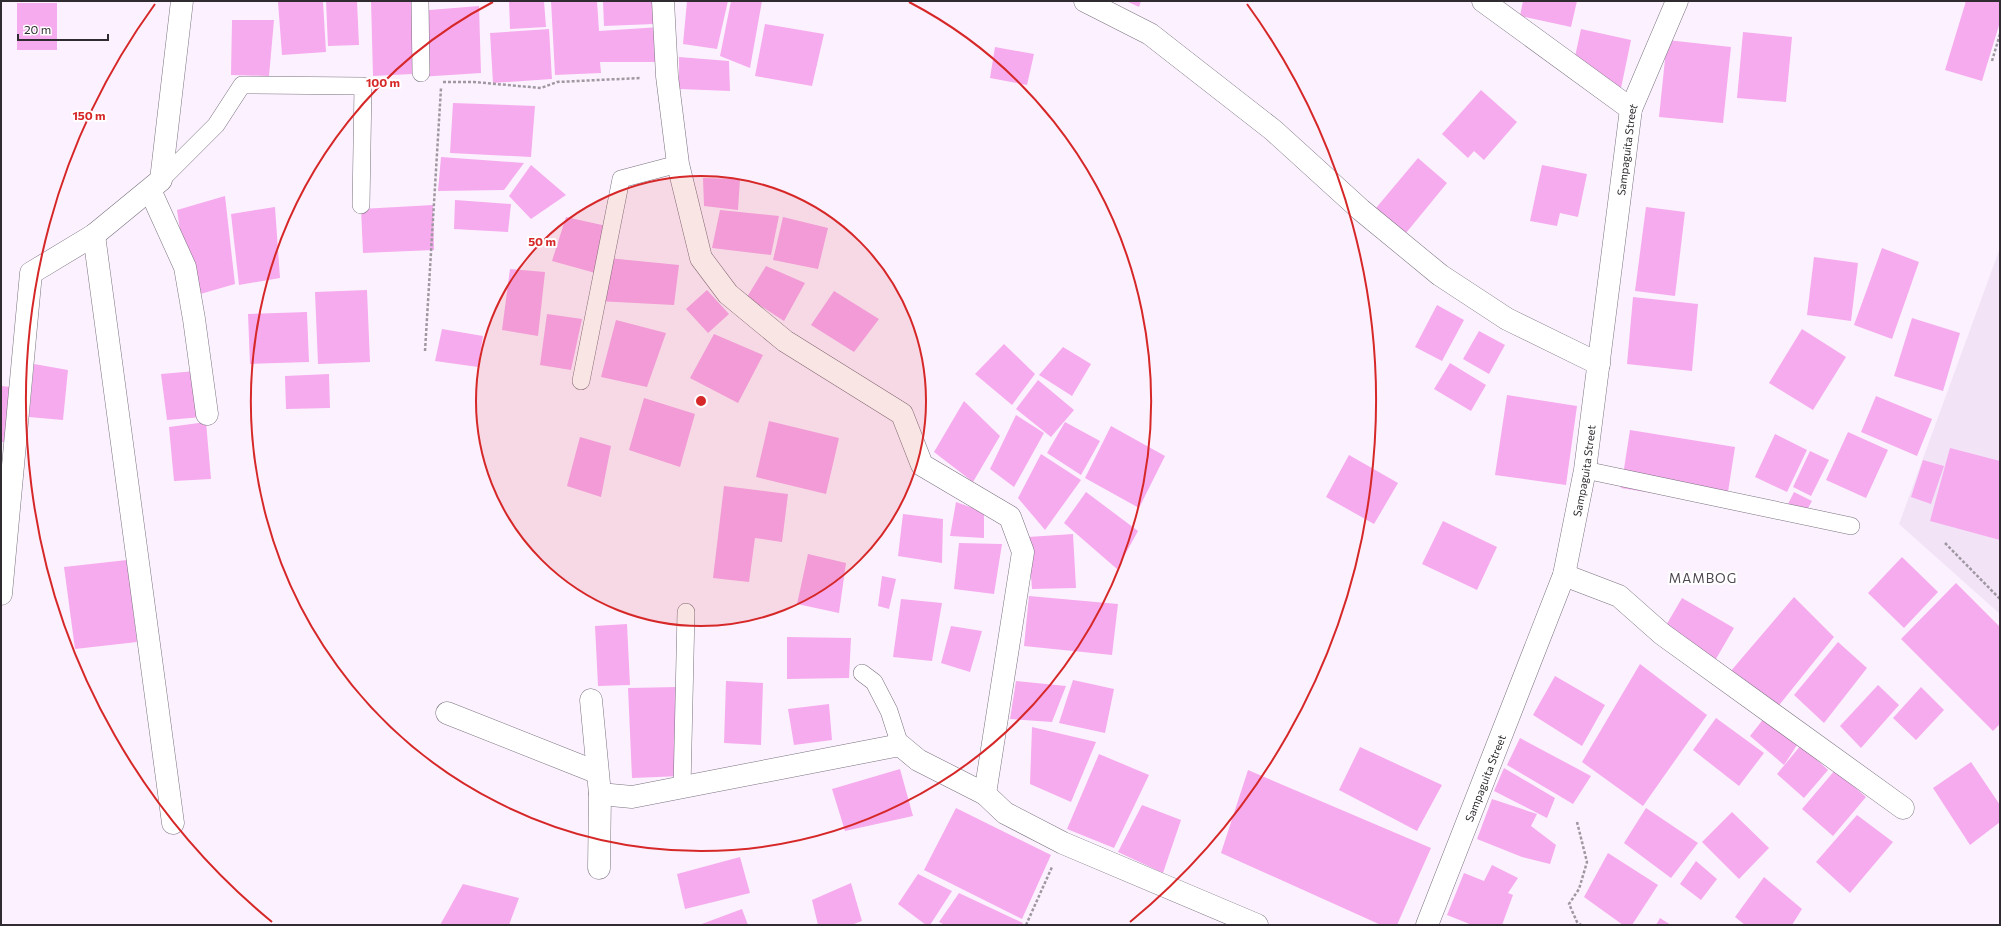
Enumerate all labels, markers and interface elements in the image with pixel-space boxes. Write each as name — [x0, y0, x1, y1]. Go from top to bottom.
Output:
scale bar — [18, 16, 108, 42]
text: 20 m — [24, 22, 51, 36]
text: 100 m — [366, 75, 400, 89]
street label: Sampaguita Street — [1614, 101, 1639, 196]
text: 150 m — [72, 108, 106, 122]
text: 50 m — [528, 234, 556, 248]
centre of rings — [694, 394, 708, 408]
street label: Sampaguita Street — [1569, 424, 1597, 518]
district label: MAMBOG — [1669, 570, 1737, 586]
street label: Sampaguita Street — [1462, 732, 1508, 823]

